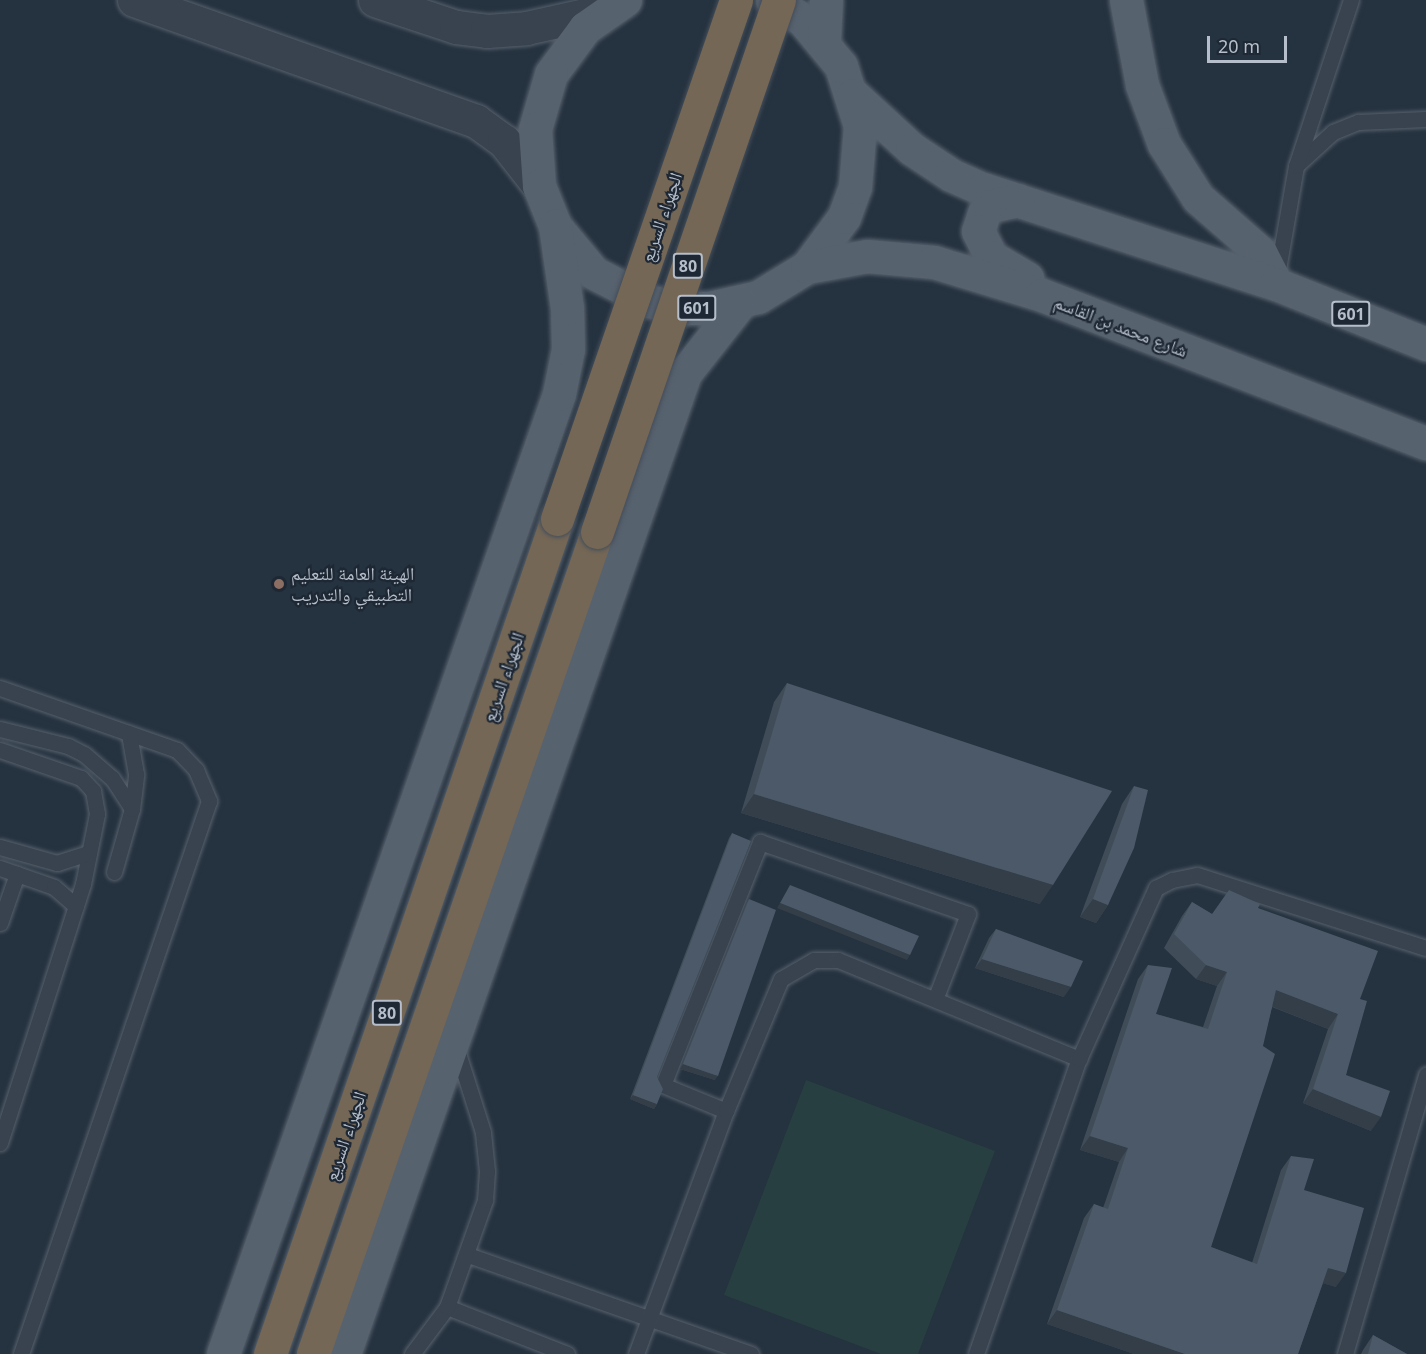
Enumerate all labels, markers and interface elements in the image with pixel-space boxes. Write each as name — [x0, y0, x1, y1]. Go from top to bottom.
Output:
scale bar — [1210, 24, 1290, 62]
text: 20 m — [1218, 34, 1260, 58]
street label: الجهراء السريع — [636, 169, 686, 265]
road number: 80 — [672, 253, 704, 279]
street label: شارع محمد بن القاسم — [1051, 291, 1191, 361]
road number: 601 — [676, 295, 718, 321]
road number: 601 — [1330, 301, 1372, 327]
place label: الهيئة العامة للتعليم التطبيقي والتدريب — [291, 563, 414, 606]
marker: الهيئة العامة للتعليم التطبيقي والتدريب — [272, 577, 286, 591]
street label: الجهراء السريع — [478, 629, 528, 725]
road number: 80 — [370, 1000, 404, 1026]
street label: الجهراء السريع — [320, 1088, 370, 1184]

